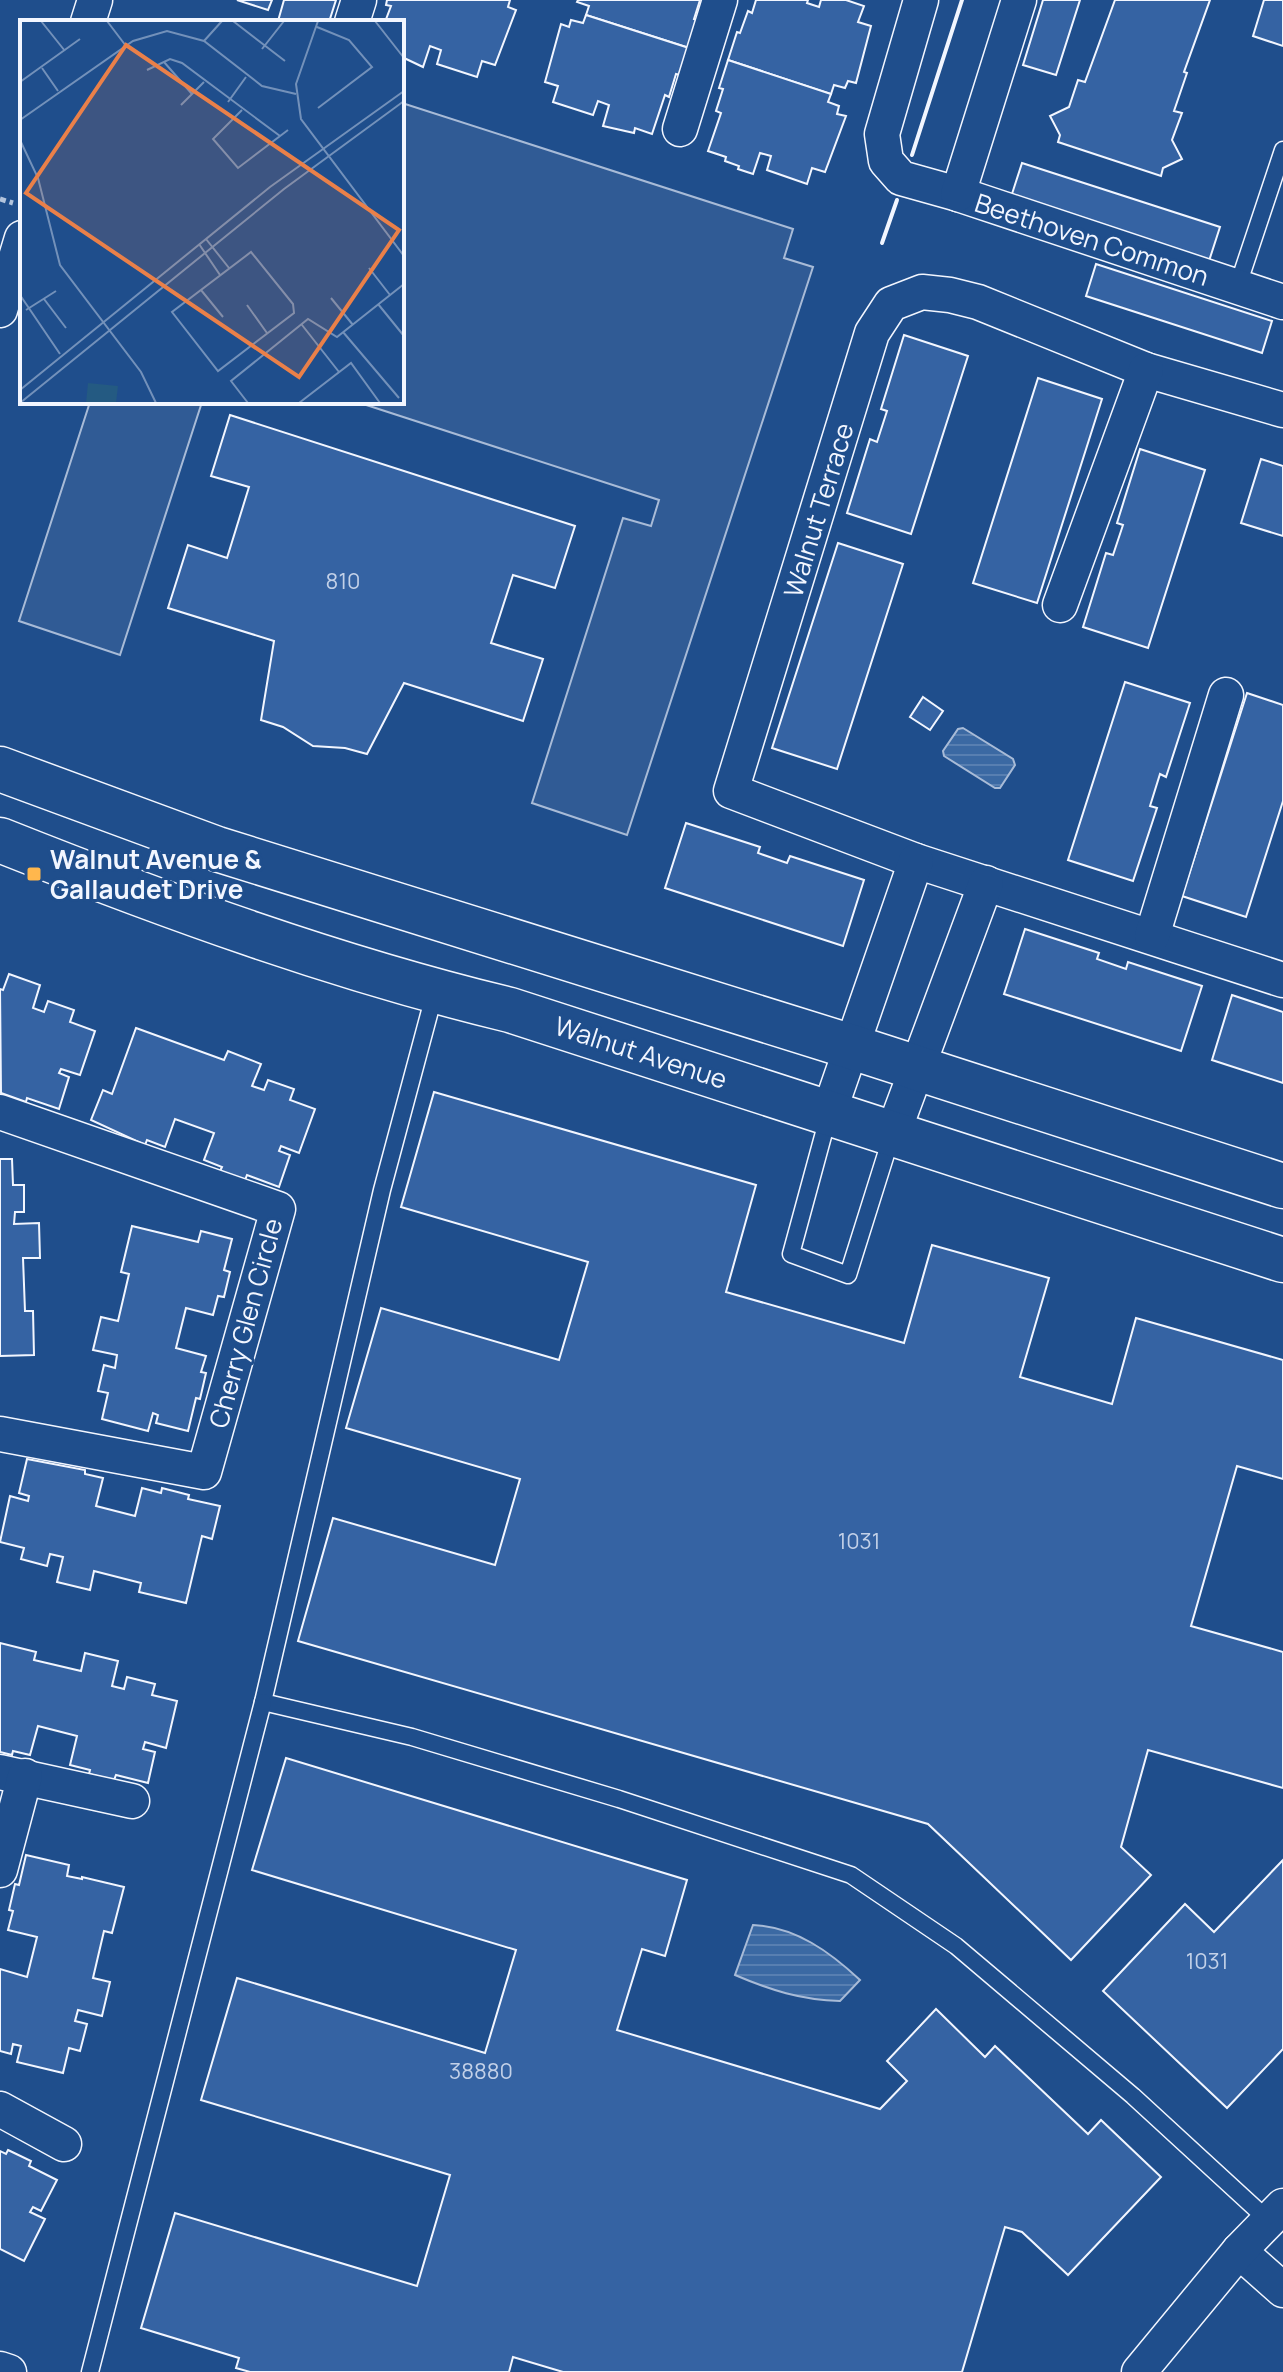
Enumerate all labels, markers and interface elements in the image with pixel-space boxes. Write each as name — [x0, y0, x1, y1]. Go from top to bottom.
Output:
inset map — [20, 20, 404, 404]
street label: Beethoven Common — [970, 184, 1214, 294]
street label: Walnut Terrace — [774, 418, 862, 602]
house number: 810 — [326, 566, 360, 596]
place label: Walnut Avenue & Gallaudet Drive — [50, 841, 262, 907]
marker: Walnut Avenue & Gallaudet Drive — [25, 865, 43, 883]
street label: Walnut Avenue — [550, 1007, 732, 1097]
street label: Cherry Glen Circle — [200, 1214, 290, 1432]
house number: 1031 — [838, 1526, 880, 1556]
house number: 1031 — [1186, 1946, 1228, 1976]
house number: 38880 — [449, 2056, 513, 2086]

